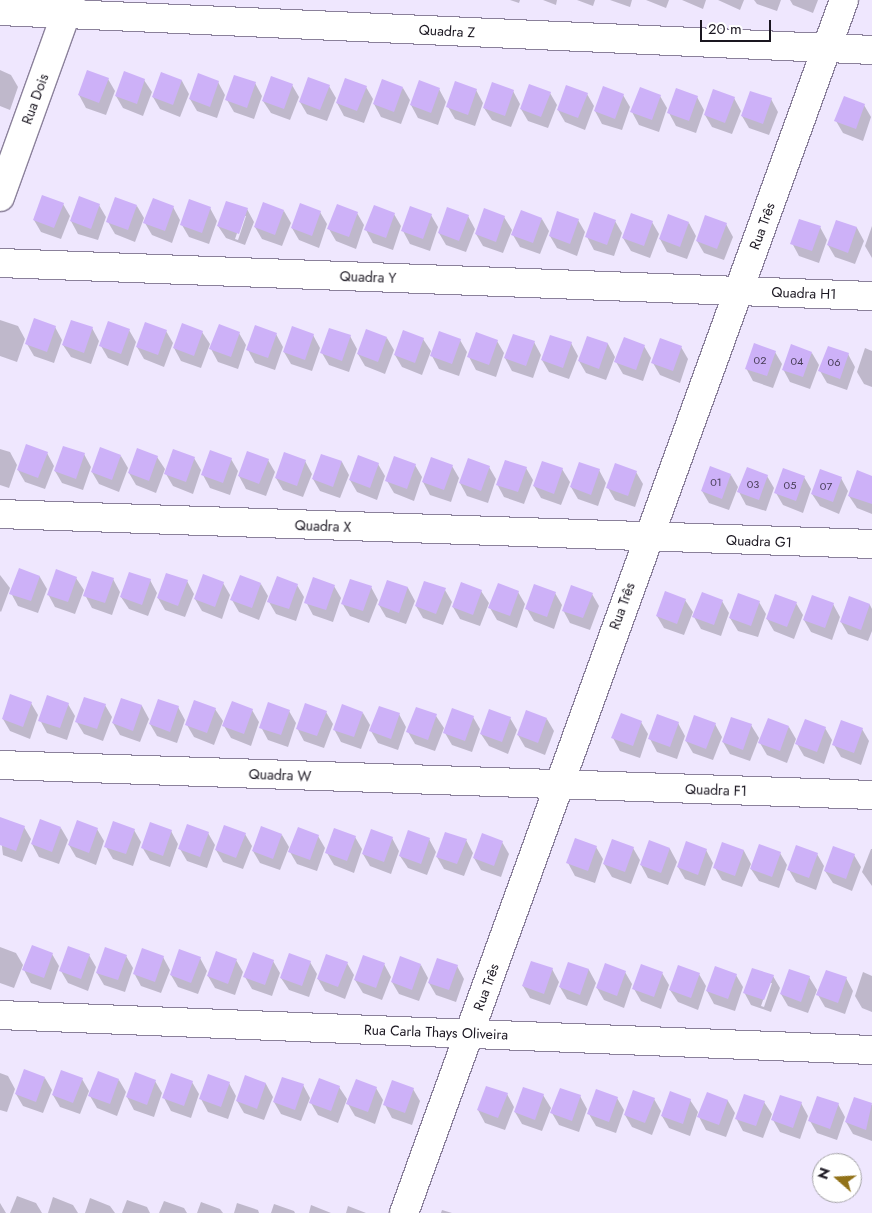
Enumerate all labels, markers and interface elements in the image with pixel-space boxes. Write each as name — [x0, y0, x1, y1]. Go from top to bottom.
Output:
scale bar — [702, 10, 773, 42]
text: 20 m — [708, 18, 742, 40]
street label: Quadra Z — [418, 21, 476, 41]
street label: Rua Dois — [18, 71, 52, 127]
street label: Rua Três — [746, 200, 778, 252]
street label: Quadra Y — [339, 268, 397, 286]
street label: Quadra H1 — [771, 283, 837, 303]
house number: 02 — [754, 353, 766, 367]
house number: 04 — [790, 354, 804, 368]
house number: 06 — [828, 355, 840, 369]
house number: 01 — [710, 475, 722, 489]
house number: 03 — [747, 477, 759, 491]
house number: 05 — [784, 478, 796, 492]
house number: 07 — [820, 479, 832, 493]
street label: Quadra X — [294, 517, 352, 535]
street label: Quadra G1 — [726, 531, 792, 551]
street label: Rua Três — [606, 580, 638, 632]
street label: Quadra W — [248, 766, 312, 784]
street label: Quadra F1 — [685, 781, 747, 799]
street label: Rua Três — [470, 961, 502, 1013]
street label: Rua Carla Thays Oliveira — [364, 1021, 508, 1043]
north arrow — [812, 1153, 862, 1203]
text: N — [812, 1165, 835, 1182]

